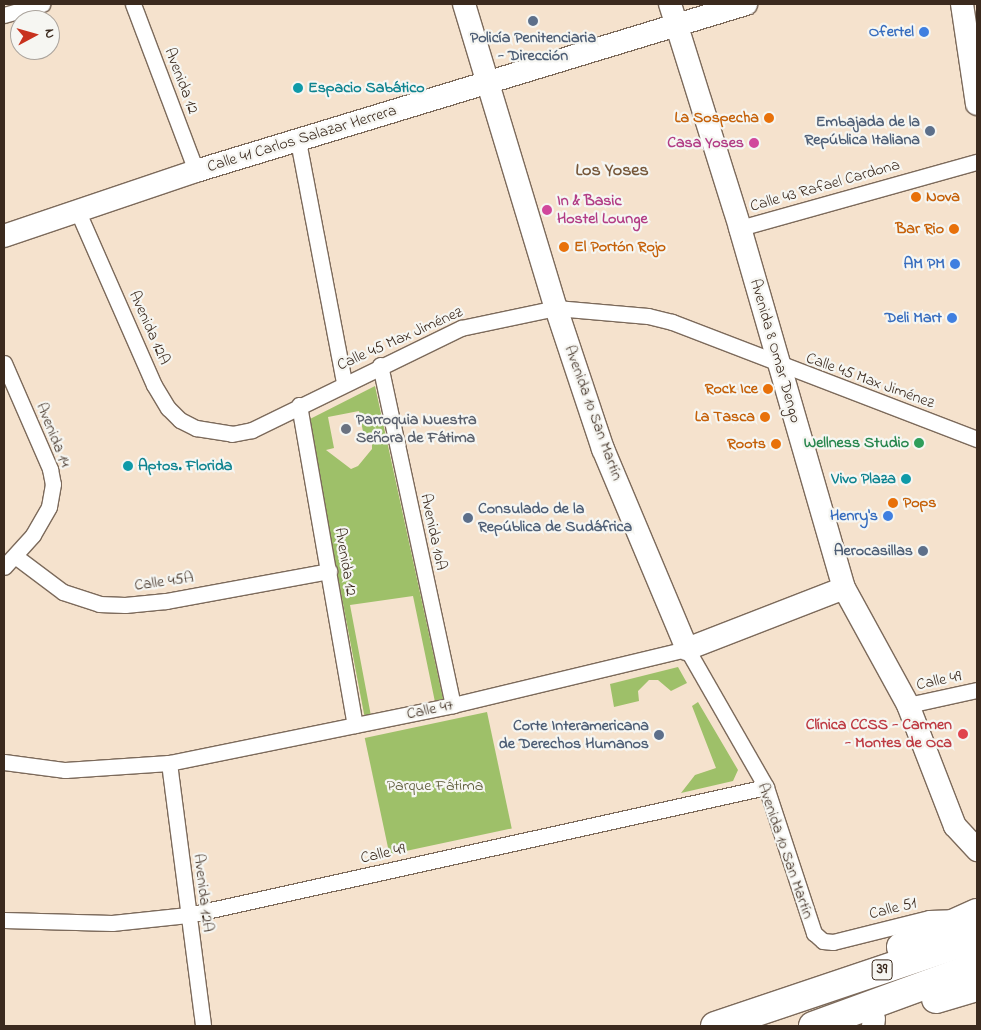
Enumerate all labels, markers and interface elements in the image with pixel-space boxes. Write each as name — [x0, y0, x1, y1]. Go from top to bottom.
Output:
north arrow — [10, 10, 60, 60]
marker: Policía Penitenciaria - Dirección — [527, 15, 539, 27]
place label: Ofertel — [869, 22, 914, 42]
marker: Ofertel — [918, 26, 930, 38]
text: N — [38, 28, 60, 39]
place label: Policía Penitenciaria - Dirección — [470, 28, 596, 66]
street label: Avenida 12 — [160, 45, 202, 117]
place label: Espacio Sabático — [308, 78, 425, 98]
marker: Espacio Sabático — [292, 82, 304, 94]
street label: Calle 41 Carlos Salazar Herrera — [205, 101, 399, 177]
place label: La Sospecha — [674, 108, 759, 128]
marker: La Sospecha — [763, 112, 775, 124]
place label: Embajada de la República Italiana — [804, 112, 920, 150]
marker: Embajada de la República Italiana — [924, 125, 936, 137]
place label: Casa Yoses — [667, 133, 744, 153]
marker: Casa Yoses — [748, 137, 760, 149]
street label: Calle 43 Rafael Cardona — [748, 155, 902, 217]
district label: Los Yoses — [575, 160, 649, 182]
place label: Nova — [926, 187, 960, 207]
place label: In & Basic Hostel Lounge — [557, 191, 648, 229]
marker: Nova — [910, 191, 922, 203]
marker: In & Basic Hostel Lounge — [541, 204, 553, 216]
place label: Bar Rio — [896, 219, 944, 239]
marker: Bar Rio — [948, 223, 960, 235]
place label: El Portón Rojo — [574, 237, 666, 257]
marker: El Portón Rojo — [558, 241, 570, 253]
place label: AM PM — [903, 254, 945, 274]
marker: AM PM — [949, 258, 961, 270]
street label: Avenida 8 Omar Dengo — [745, 277, 805, 425]
street label: Avenida 12A — [124, 288, 174, 368]
street label: Calle 45 Max Jiménez — [334, 303, 466, 375]
place label: Deli Mart — [885, 308, 942, 328]
marker: Deli Mart — [946, 312, 958, 324]
street label: Avenida 10 San Martín — [560, 343, 626, 483]
street label: Calle 45 Max Jiménez — [803, 349, 937, 413]
place label: Rock Ice — [705, 379, 758, 399]
marker: Rock Ice — [762, 383, 774, 395]
street label: Avenida 14 — [31, 400, 75, 470]
place label: La Tasca — [695, 407, 755, 427]
place label: Parroquia Nuestra Señora de Fátima — [356, 410, 477, 448]
marker: La Tasca — [759, 411, 771, 423]
marker: Parroquia Nuestra Señora de Fátima — [340, 423, 352, 435]
place label: Wellness Studio — [804, 433, 909, 453]
place label: Roots — [727, 434, 766, 454]
marker: Wellness Studio — [913, 437, 925, 449]
marker: Roots — [770, 438, 782, 450]
place label: Aptos. Florida — [138, 456, 233, 476]
marker: Aptos. Florida — [122, 460, 134, 472]
place label: Vivo Plaza — [831, 469, 896, 489]
marker: Vivo Plaza — [900, 473, 912, 485]
street label: Avenida 10A — [416, 492, 450, 572]
place label: Pops — [903, 493, 936, 513]
marker: Pops — [887, 497, 899, 509]
place label: Consulado de la República de Sudáfrica — [478, 499, 632, 537]
place label: Henry's — [830, 506, 878, 526]
marker: Henry's — [882, 510, 894, 522]
marker: Consulado de la República de Sudáfrica — [462, 512, 474, 524]
street label: Avenida 12 — [330, 526, 360, 598]
place label: Aerocasillas — [834, 541, 913, 561]
marker: Aerocasillas — [917, 545, 929, 557]
street label: Calle 45A — [133, 568, 195, 596]
street label: Calle 49 — [915, 667, 963, 695]
street label: Calle 47 — [405, 696, 455, 724]
place label: Clínica CCSS - Carmen - Montes de Oca — [806, 715, 952, 753]
place label: Corte Interamericana de Derechos Humanos — [499, 716, 649, 754]
marker: Clínica CCSS - Carmen - Montes de Oca — [956, 727, 970, 741]
marker: Corte Interamericana de Derechos Humanos — [653, 729, 665, 741]
park label: Parque Fátima — [387, 776, 483, 796]
street label: Avenida 10 San Martín — [753, 781, 817, 921]
street label: Calle 49 — [359, 840, 407, 868]
street label: Avenida 12A — [189, 853, 217, 933]
street label: Calle 51 — [867, 894, 919, 924]
road number: 39 — [871, 958, 893, 982]

